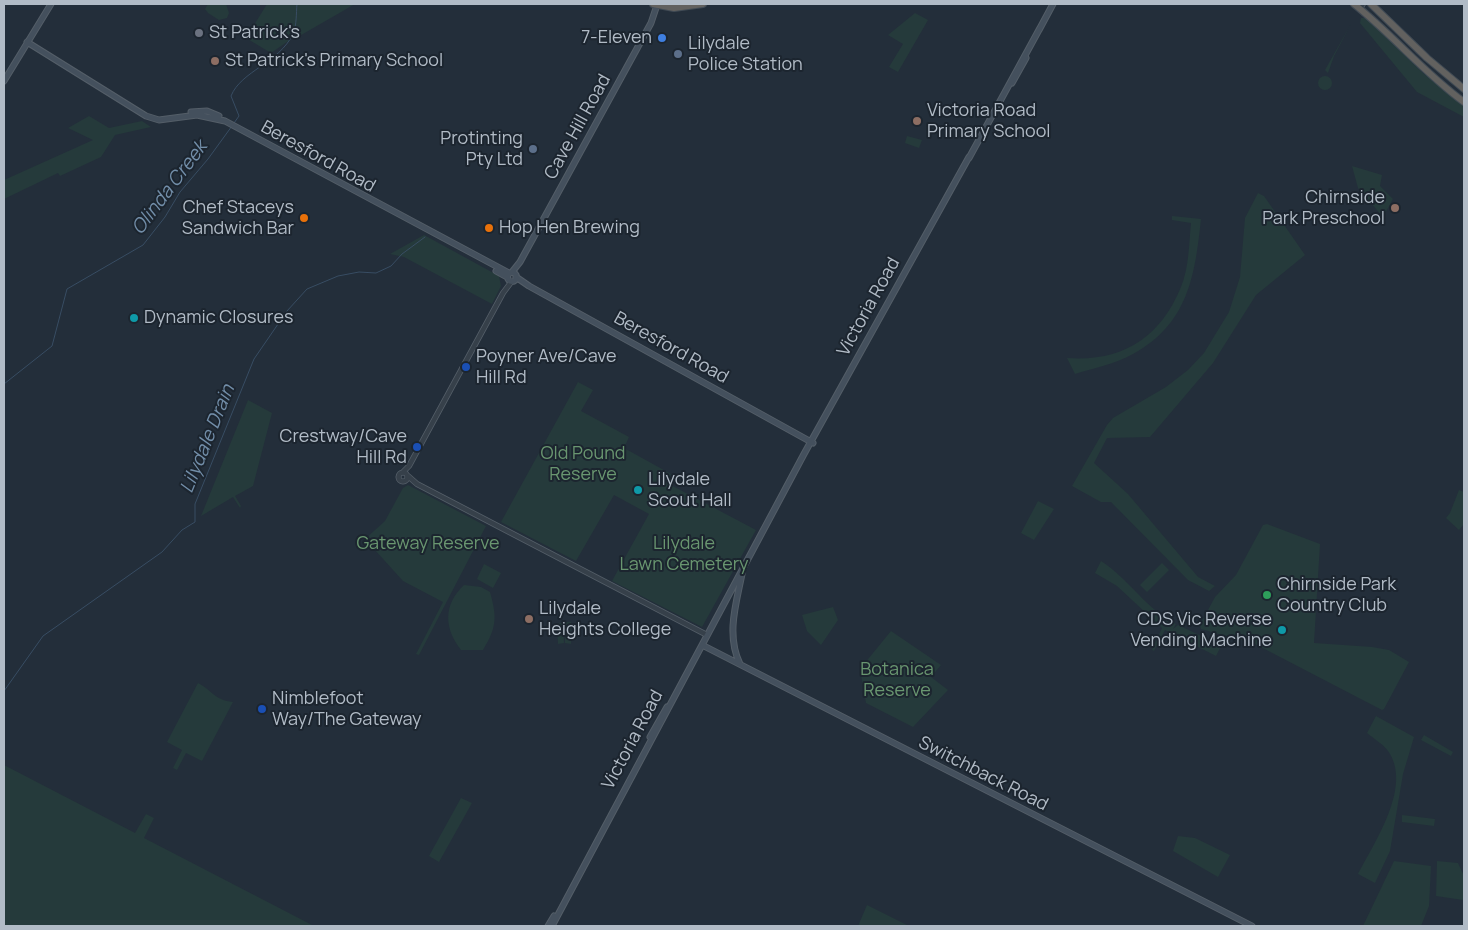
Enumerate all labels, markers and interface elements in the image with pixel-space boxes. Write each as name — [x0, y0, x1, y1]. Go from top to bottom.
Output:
place label: St Patrick's — [209, 22, 300, 44]
marker: St Patrick's — [193, 27, 205, 39]
place label: 7-Eleven — [581, 27, 652, 49]
marker: 7-Eleven — [656, 32, 668, 44]
place label: Lilydale Police Station — [688, 33, 803, 76]
marker: Lilydale Police Station — [672, 48, 684, 60]
place label: St Patrick's Primary School — [225, 50, 443, 72]
marker: St Patrick's Primary School — [209, 55, 221, 67]
street label: Cave Hill Road — [540, 71, 616, 183]
place label: Victoria Road Primary School — [927, 100, 1051, 142]
marker: Victoria Road Primary School — [911, 115, 923, 127]
street label: Beresford Road — [257, 117, 379, 197]
place label: Protinting Pty Ltd — [440, 128, 523, 170]
water label: Olinda Creek — [127, 137, 213, 239]
marker: Protinting Pty Ltd — [527, 143, 539, 155]
place label: Chirnside Park Preschool — [1262, 187, 1385, 230]
place label: Chef Staceys Sandwich Bar — [182, 197, 294, 240]
marker: Chirnside Park Preschool — [1389, 202, 1401, 214]
marker: Chef Staceys Sandwich Bar — [298, 212, 310, 224]
place label: Hop Hen Brewing — [499, 217, 640, 239]
marker: Hop Hen Brewing — [483, 222, 495, 234]
street label: Victoria Road — [833, 254, 905, 360]
place label: Dynamic Closures — [144, 307, 293, 329]
street label: Beresford Road — [610, 308, 732, 388]
marker: Dynamic Closures — [128, 312, 140, 324]
place label: Poyner Ave/Cave Hill Rd — [476, 346, 617, 388]
marker: Poyner Ave/Cave Hill Rd — [460, 361, 472, 373]
water label: Lilydale Drain — [176, 381, 240, 497]
place label: Crestway/Cave Hill Rd — [280, 426, 407, 468]
marker: Crestway/Cave Hill Rd — [411, 441, 423, 453]
park label: Old Pound Reserve — [541, 443, 625, 486]
place label: Lilydale Scout Hall — [648, 469, 732, 512]
marker: Lilydale Scout Hall — [632, 484, 644, 496]
park label: Gateway Reserve — [356, 533, 500, 555]
park label: Lilydale Lawn Cemetery — [619, 533, 749, 576]
place label: Chirnside Park Country Club — [1277, 574, 1396, 616]
marker: Chirnside Park Country Club — [1261, 589, 1273, 601]
place label: Lilydale Heights College — [539, 598, 671, 640]
place label: CDS Vic Reverse Vending Machine — [1130, 609, 1272, 652]
marker: Lilydale Heights College — [523, 613, 535, 625]
marker: CDS Vic Reverse Vending Machine — [1276, 624, 1288, 636]
park label: Botanica Reserve — [860, 659, 934, 702]
street label: Victoria Road — [598, 687, 668, 793]
place label: Nimblefoot Way/The Gateway — [272, 688, 421, 731]
marker: Nimblefoot Way/The Gateway — [256, 703, 268, 715]
street label: Switchback Road — [915, 732, 1051, 816]

